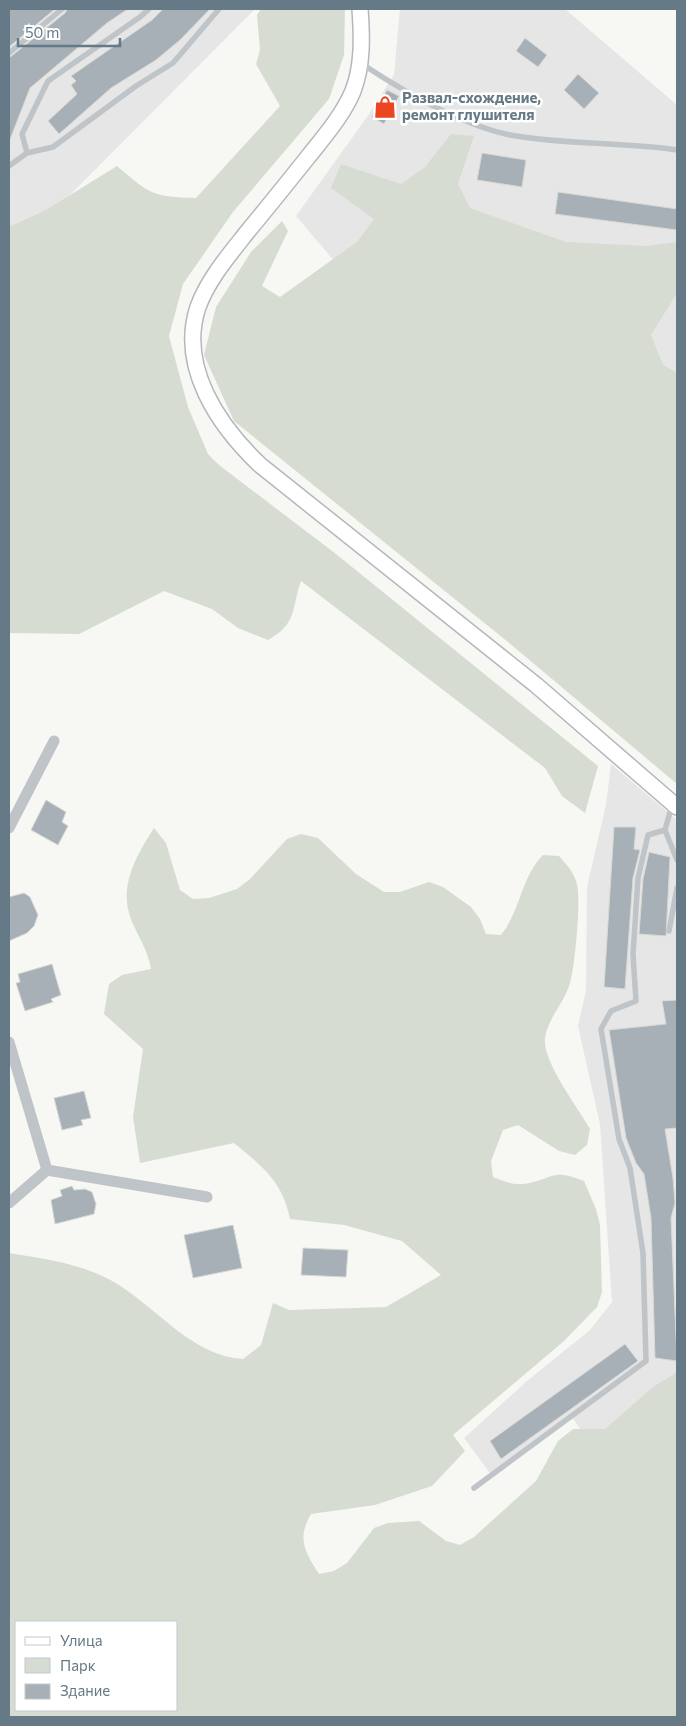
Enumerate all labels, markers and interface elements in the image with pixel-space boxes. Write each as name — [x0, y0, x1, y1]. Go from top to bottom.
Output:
scale bar — [18, 15, 120, 47]
text: 50 m — [25, 23, 59, 41]
place label: Развал-схождение, ремонт глушителя — [402, 88, 541, 123]
shop icon: Развал-схождение, ремонт глушителя — [372, 94, 398, 120]
legend — [15, 1621, 178, 1711]
text: Улица — [60, 1631, 102, 1649]
text: Парк — [60, 1656, 96, 1674]
text: Здание — [60, 1681, 110, 1699]

